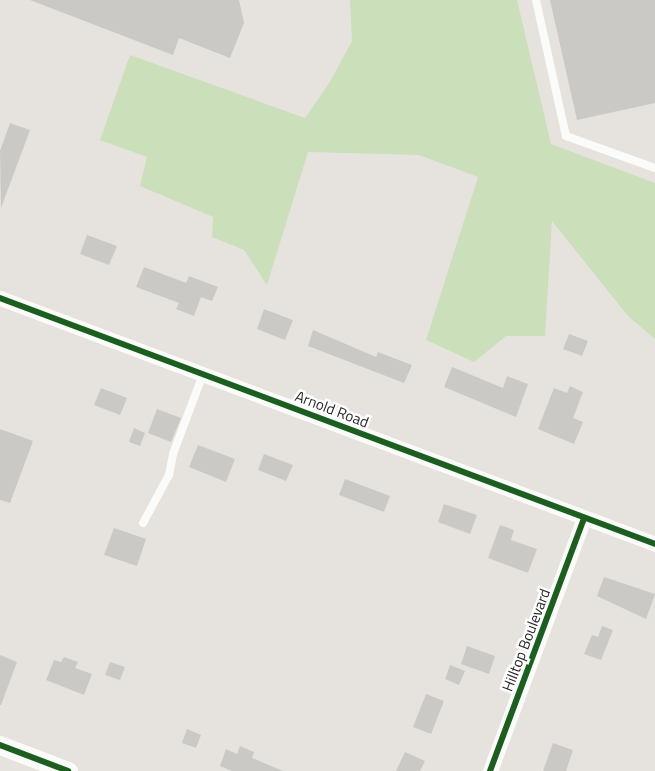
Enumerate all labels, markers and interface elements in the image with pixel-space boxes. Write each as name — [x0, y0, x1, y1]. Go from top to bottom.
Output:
street label: Arnold Road — [293, 387, 371, 431]
street label: Hilltop Boulevard — [498, 586, 554, 694]

